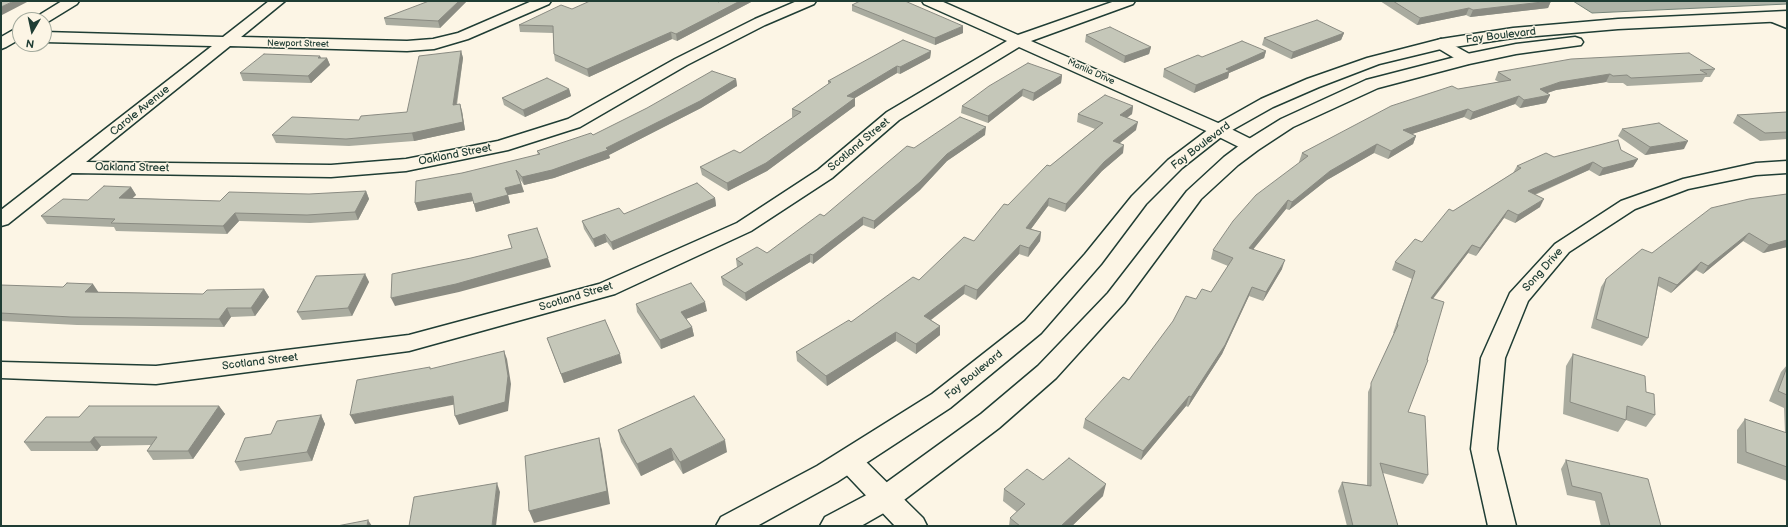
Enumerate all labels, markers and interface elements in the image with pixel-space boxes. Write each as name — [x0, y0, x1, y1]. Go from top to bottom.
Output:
north arrow — [12, 12, 52, 52]
street label: Fay Boulevard — [1465, 25, 1537, 47]
text: N — [25, 36, 35, 50]
street label: Newport Street — [267, 38, 329, 50]
street label: Manila Drive — [1066, 57, 1116, 87]
street label: Carole Avenue — [108, 83, 172, 139]
street label: Scotland Street — [826, 115, 892, 175]
street label: Fay Boulevard — [1169, 120, 1233, 172]
street label: Oakland Street — [417, 141, 493, 169]
street label: Oakland Street — [95, 161, 169, 175]
street label: Song Drive — [1520, 245, 1566, 295]
street label: Scotland Street — [538, 280, 614, 314]
street label: Fay Boulevard — [942, 348, 1006, 402]
street label: Scotland Street — [221, 351, 299, 373]

